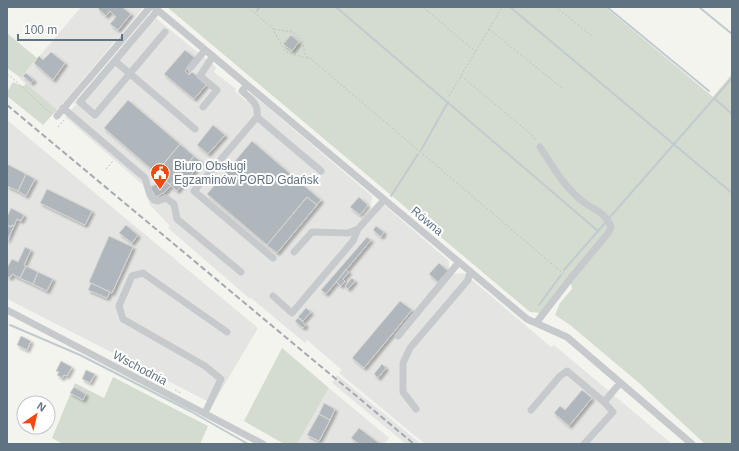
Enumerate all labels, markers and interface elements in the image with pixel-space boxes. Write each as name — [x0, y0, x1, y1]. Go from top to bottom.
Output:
scale bar — [18, 16, 122, 42]
text: 100 m — [24, 23, 57, 37]
place label: Biuro Obsługi Egzaminów PORD Gdańsk — [174, 159, 320, 187]
public building icon: Biuro Obsługi Egzaminów PORD Gdańsk — [149, 162, 171, 190]
street label: Równa — [408, 204, 446, 239]
street label: Wschodnia — [111, 348, 170, 388]
north arrow — [16, 395, 56, 435]
text: N — [35, 400, 48, 414]

